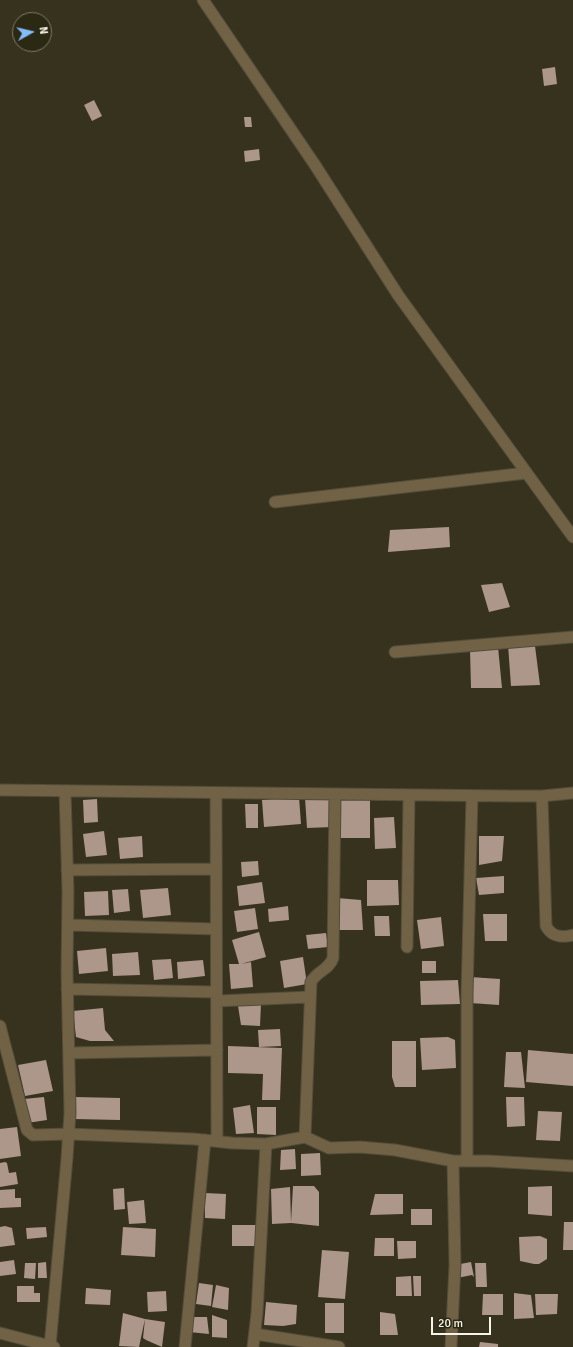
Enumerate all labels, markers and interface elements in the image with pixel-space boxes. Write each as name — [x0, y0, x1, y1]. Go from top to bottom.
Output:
north arrow — [12, 12, 52, 52]
text: N — [36, 26, 50, 35]
scale bar — [433, 1309, 493, 1335]
text: 20 m — [438, 1316, 463, 1331]

